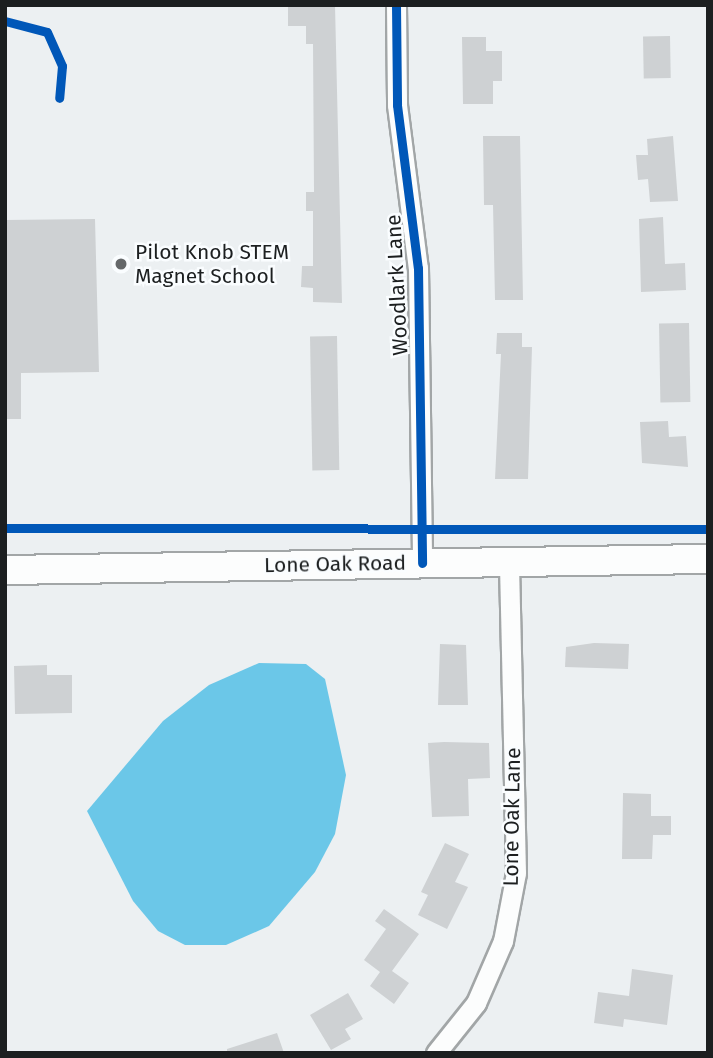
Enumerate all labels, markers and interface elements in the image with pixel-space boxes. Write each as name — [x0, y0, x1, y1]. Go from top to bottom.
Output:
street label: Woodlark Lane — [381, 214, 413, 356]
place label: Pilot Knob STEM Magnet School — [135, 239, 289, 289]
marker: Pilot Knob STEM Magnet School — [113, 256, 129, 272]
street label: Lone Oak Road — [264, 550, 406, 578]
street label: Lone Oak Lane — [498, 747, 526, 887]

